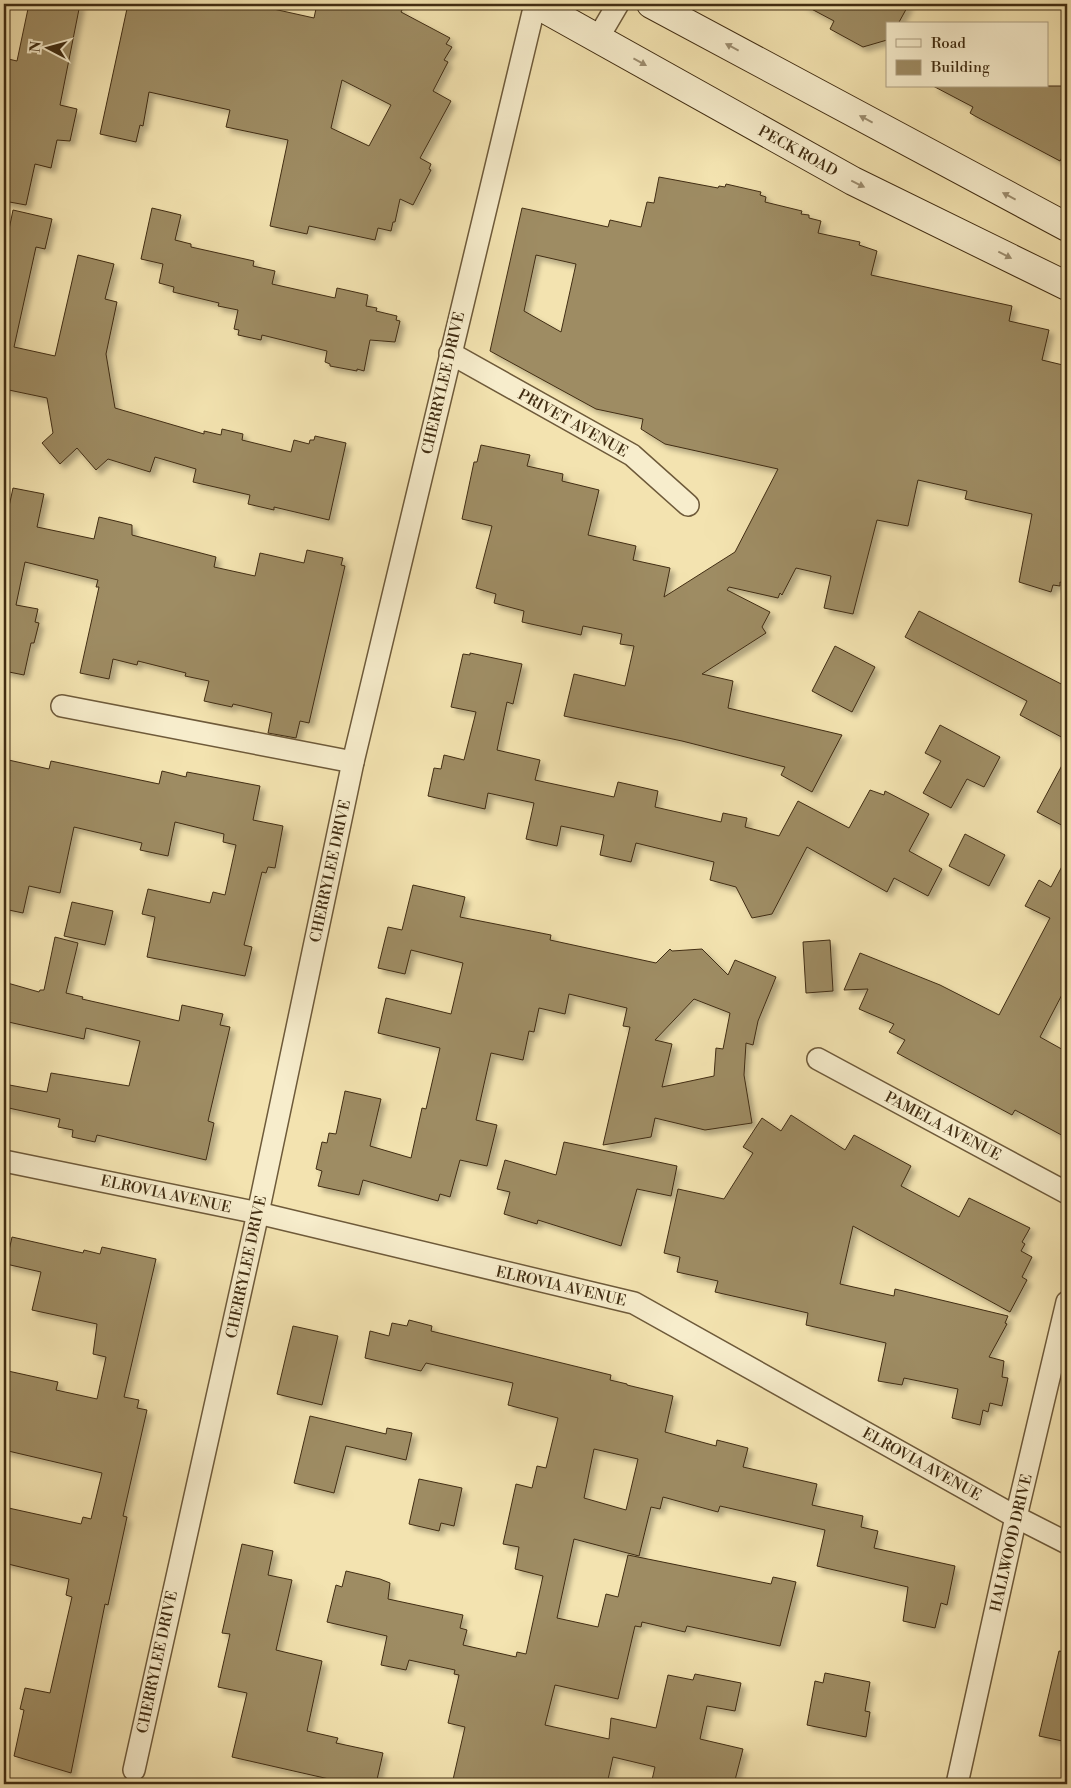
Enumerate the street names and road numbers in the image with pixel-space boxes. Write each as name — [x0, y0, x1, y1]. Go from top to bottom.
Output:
street label: PECK ROAD — [755, 122, 841, 181]
street label: CHERRYLEE DRIVE — [418, 310, 469, 456]
street label: PRIVET AVENUE — [514, 385, 631, 462]
street label: CHERRYLEE DRIVE — [306, 798, 355, 944]
street label: PAMELA AVENUE — [881, 1088, 1004, 1165]
street label: ELROVIA AVENUE — [99, 1171, 233, 1218]
street label: CHERRYLEE DRIVE — [222, 1194, 271, 1340]
street label: ELROVIA AVENUE — [494, 1262, 628, 1311]
street label: ELROVIA AVENUE — [859, 1424, 985, 1505]
street label: HALLWOOD DRIVE — [986, 1472, 1037, 1614]
street label: CHERRYLEE DRIVE — [133, 1589, 182, 1735]

